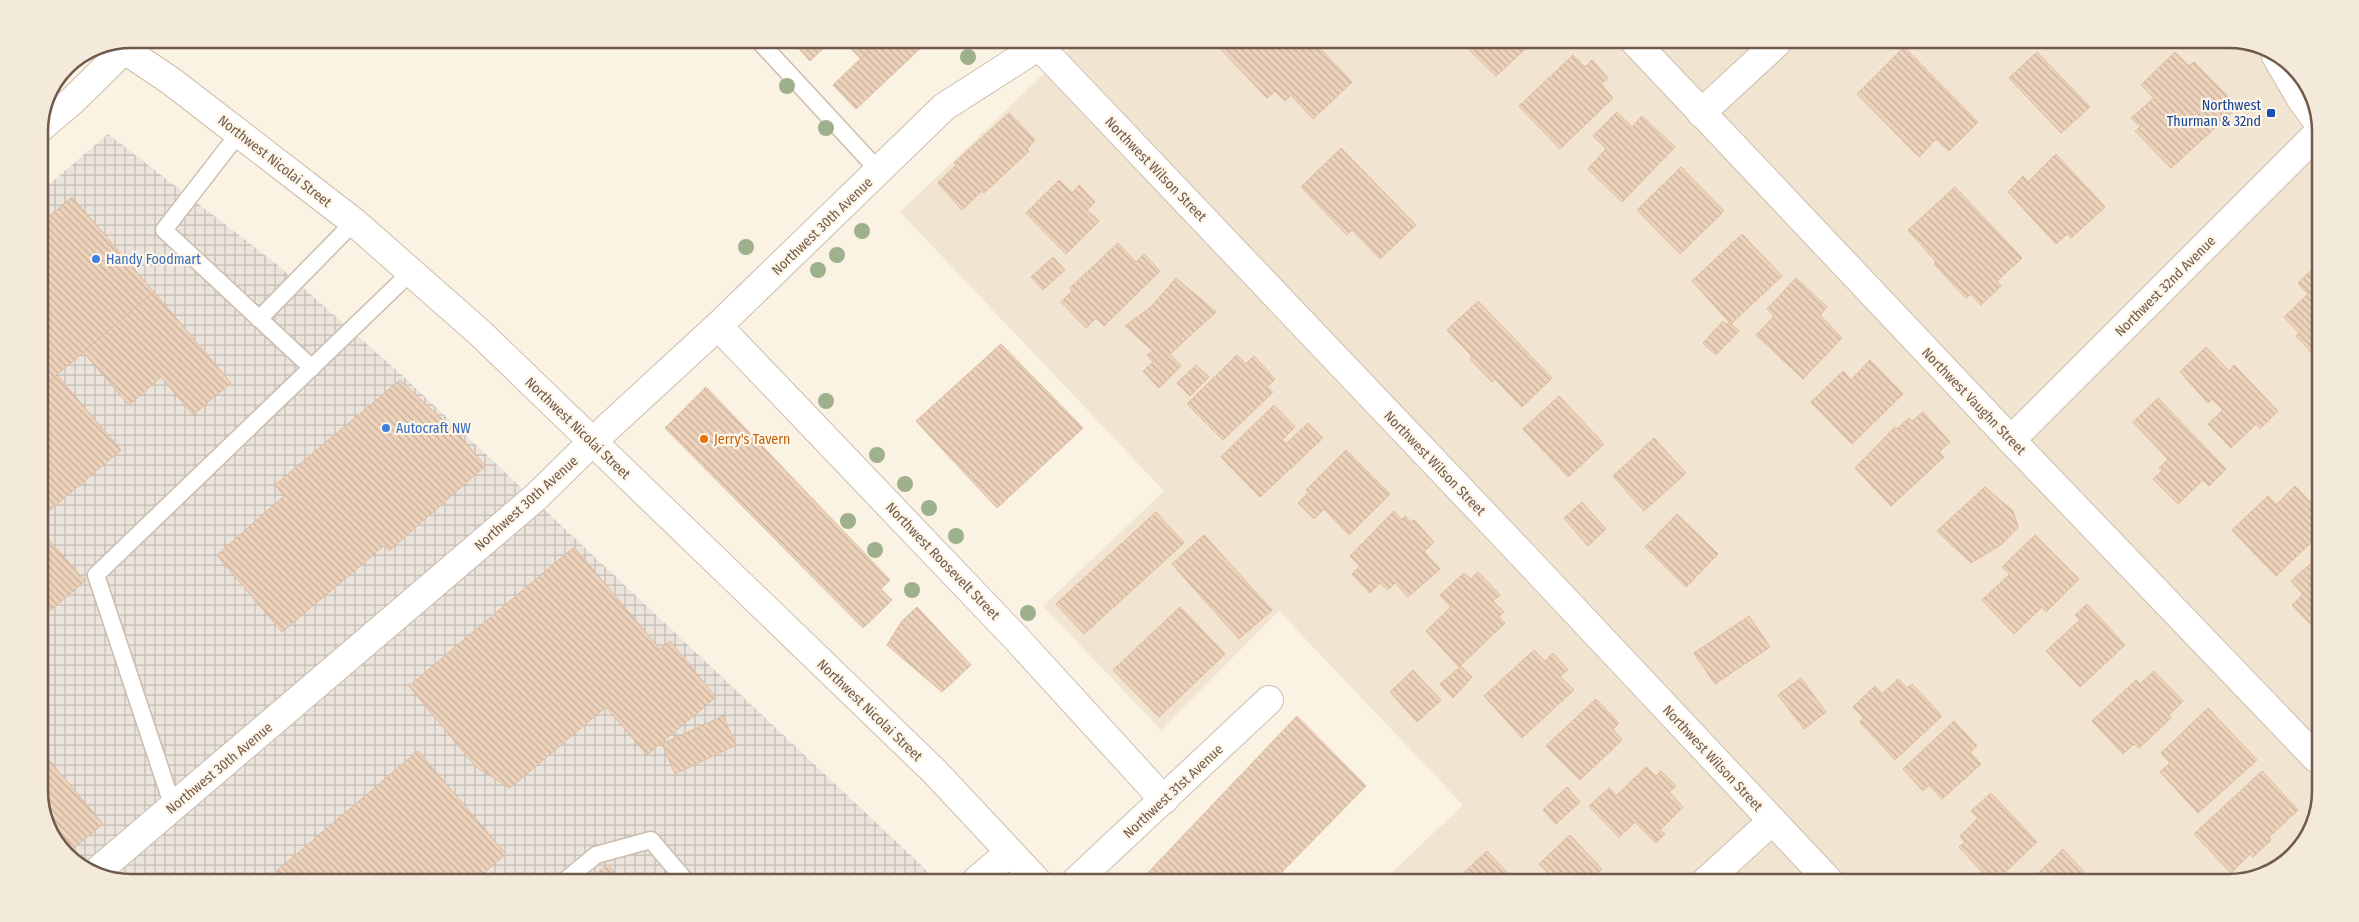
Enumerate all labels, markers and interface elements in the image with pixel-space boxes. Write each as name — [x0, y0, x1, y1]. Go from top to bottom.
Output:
place label: Northwest Thurman & 32nd — [2167, 97, 2261, 130]
marker: Northwest Thurman & 32nd — [2265, 107, 2277, 119]
street label: Northwest Nicolai Street — [215, 112, 335, 211]
street label: Northwest Wilson Street — [1101, 114, 1210, 225]
street label: Northwest 30th Avenue — [768, 174, 876, 279]
street label: Northwest 32nd Avenue — [2112, 232, 2219, 340]
place label: Handy Foodmart — [106, 251, 201, 268]
marker: Handy Foodmart — [90, 253, 102, 265]
street label: Northwest Vaughn Street — [1918, 344, 2030, 459]
street label: Northwest Nicolai Street — [522, 374, 634, 483]
street label: Northwest Wilson Street — [1380, 408, 1489, 519]
place label: Autocraft NW — [396, 420, 471, 437]
marker: Autocraft NW — [380, 422, 392, 434]
place label: Jerry's Tavern — [714, 431, 791, 448]
marker: Jerry's Tavern — [698, 433, 710, 445]
street label: Northwest 30th Avenue — [471, 452, 582, 554]
street label: Northwest Roosevelt Street — [882, 499, 1003, 624]
street label: Northwest Nicolai Street — [814, 656, 926, 765]
street label: Northwest Wilson Street — [1659, 702, 1766, 815]
street label: Northwest 30th Avenue — [163, 719, 276, 818]
street label: Northwest 31st Avenue — [1120, 741, 1227, 842]

